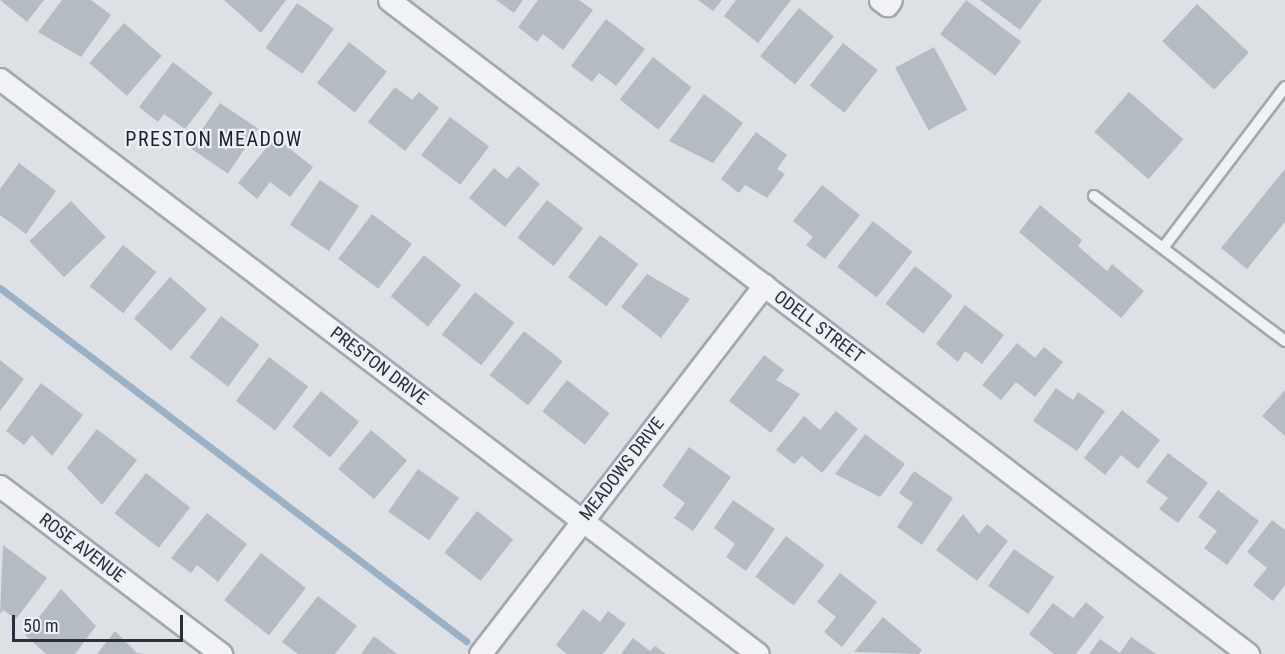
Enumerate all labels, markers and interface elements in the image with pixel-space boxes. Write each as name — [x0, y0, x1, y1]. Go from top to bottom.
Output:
district label: PRESTON MEADOW — [125, 127, 303, 151]
street label: ODELL STREET — [770, 286, 868, 368]
street label: PRESTON DRIVE — [326, 322, 432, 410]
street label: MEADOWS DRIVE — [575, 413, 669, 525]
street label: ROSE AVENUE — [35, 509, 129, 587]
scale bar — [15, 603, 186, 641]
text: 50 m — [23, 615, 58, 636]

